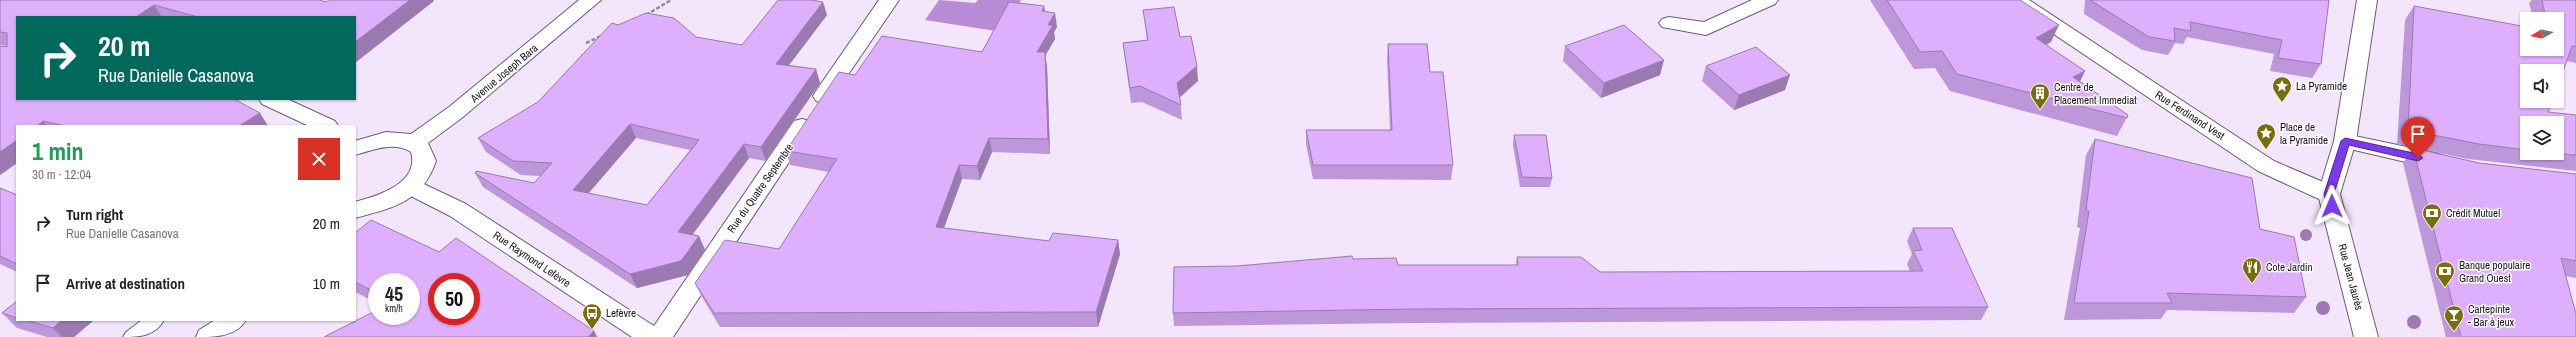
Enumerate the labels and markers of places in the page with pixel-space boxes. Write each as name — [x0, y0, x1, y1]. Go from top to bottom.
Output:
place icon: La Pyramide — [2271, 75, 2293, 103]
place label: La Pyramide — [2296, 79, 2347, 93]
place label: Centre de Placement Immediat — [2054, 80, 2137, 107]
building icon: Centre de Placement Immediat — [2029, 82, 2051, 110]
pin — [2401, 117, 2435, 158]
place label: Place de la Pyramide — [2280, 120, 2328, 147]
place icon: Place de la Pyramide — [2255, 122, 2277, 150]
bank icon: Crédit Mutuel — [2421, 202, 2443, 230]
place label: Crédit Mutuel — [2446, 206, 2500, 220]
restaurant icon: Cote Jardin — [2241, 256, 2263, 284]
place label: Banque populaire Grand Ouest — [2459, 258, 2530, 285]
place label: Cote Jardin — [2266, 260, 2313, 274]
bank icon: Banque populaire Grand Ouest — [2434, 260, 2456, 288]
bus stop icon: Lefèvre — [581, 302, 603, 330]
place label: Cartepinte - Bar à jeux — [2468, 302, 2515, 329]
bar icon: Cartepinte - Bar à jeux — [2443, 304, 2465, 332]
place label: Lefèvre — [606, 306, 636, 320]

